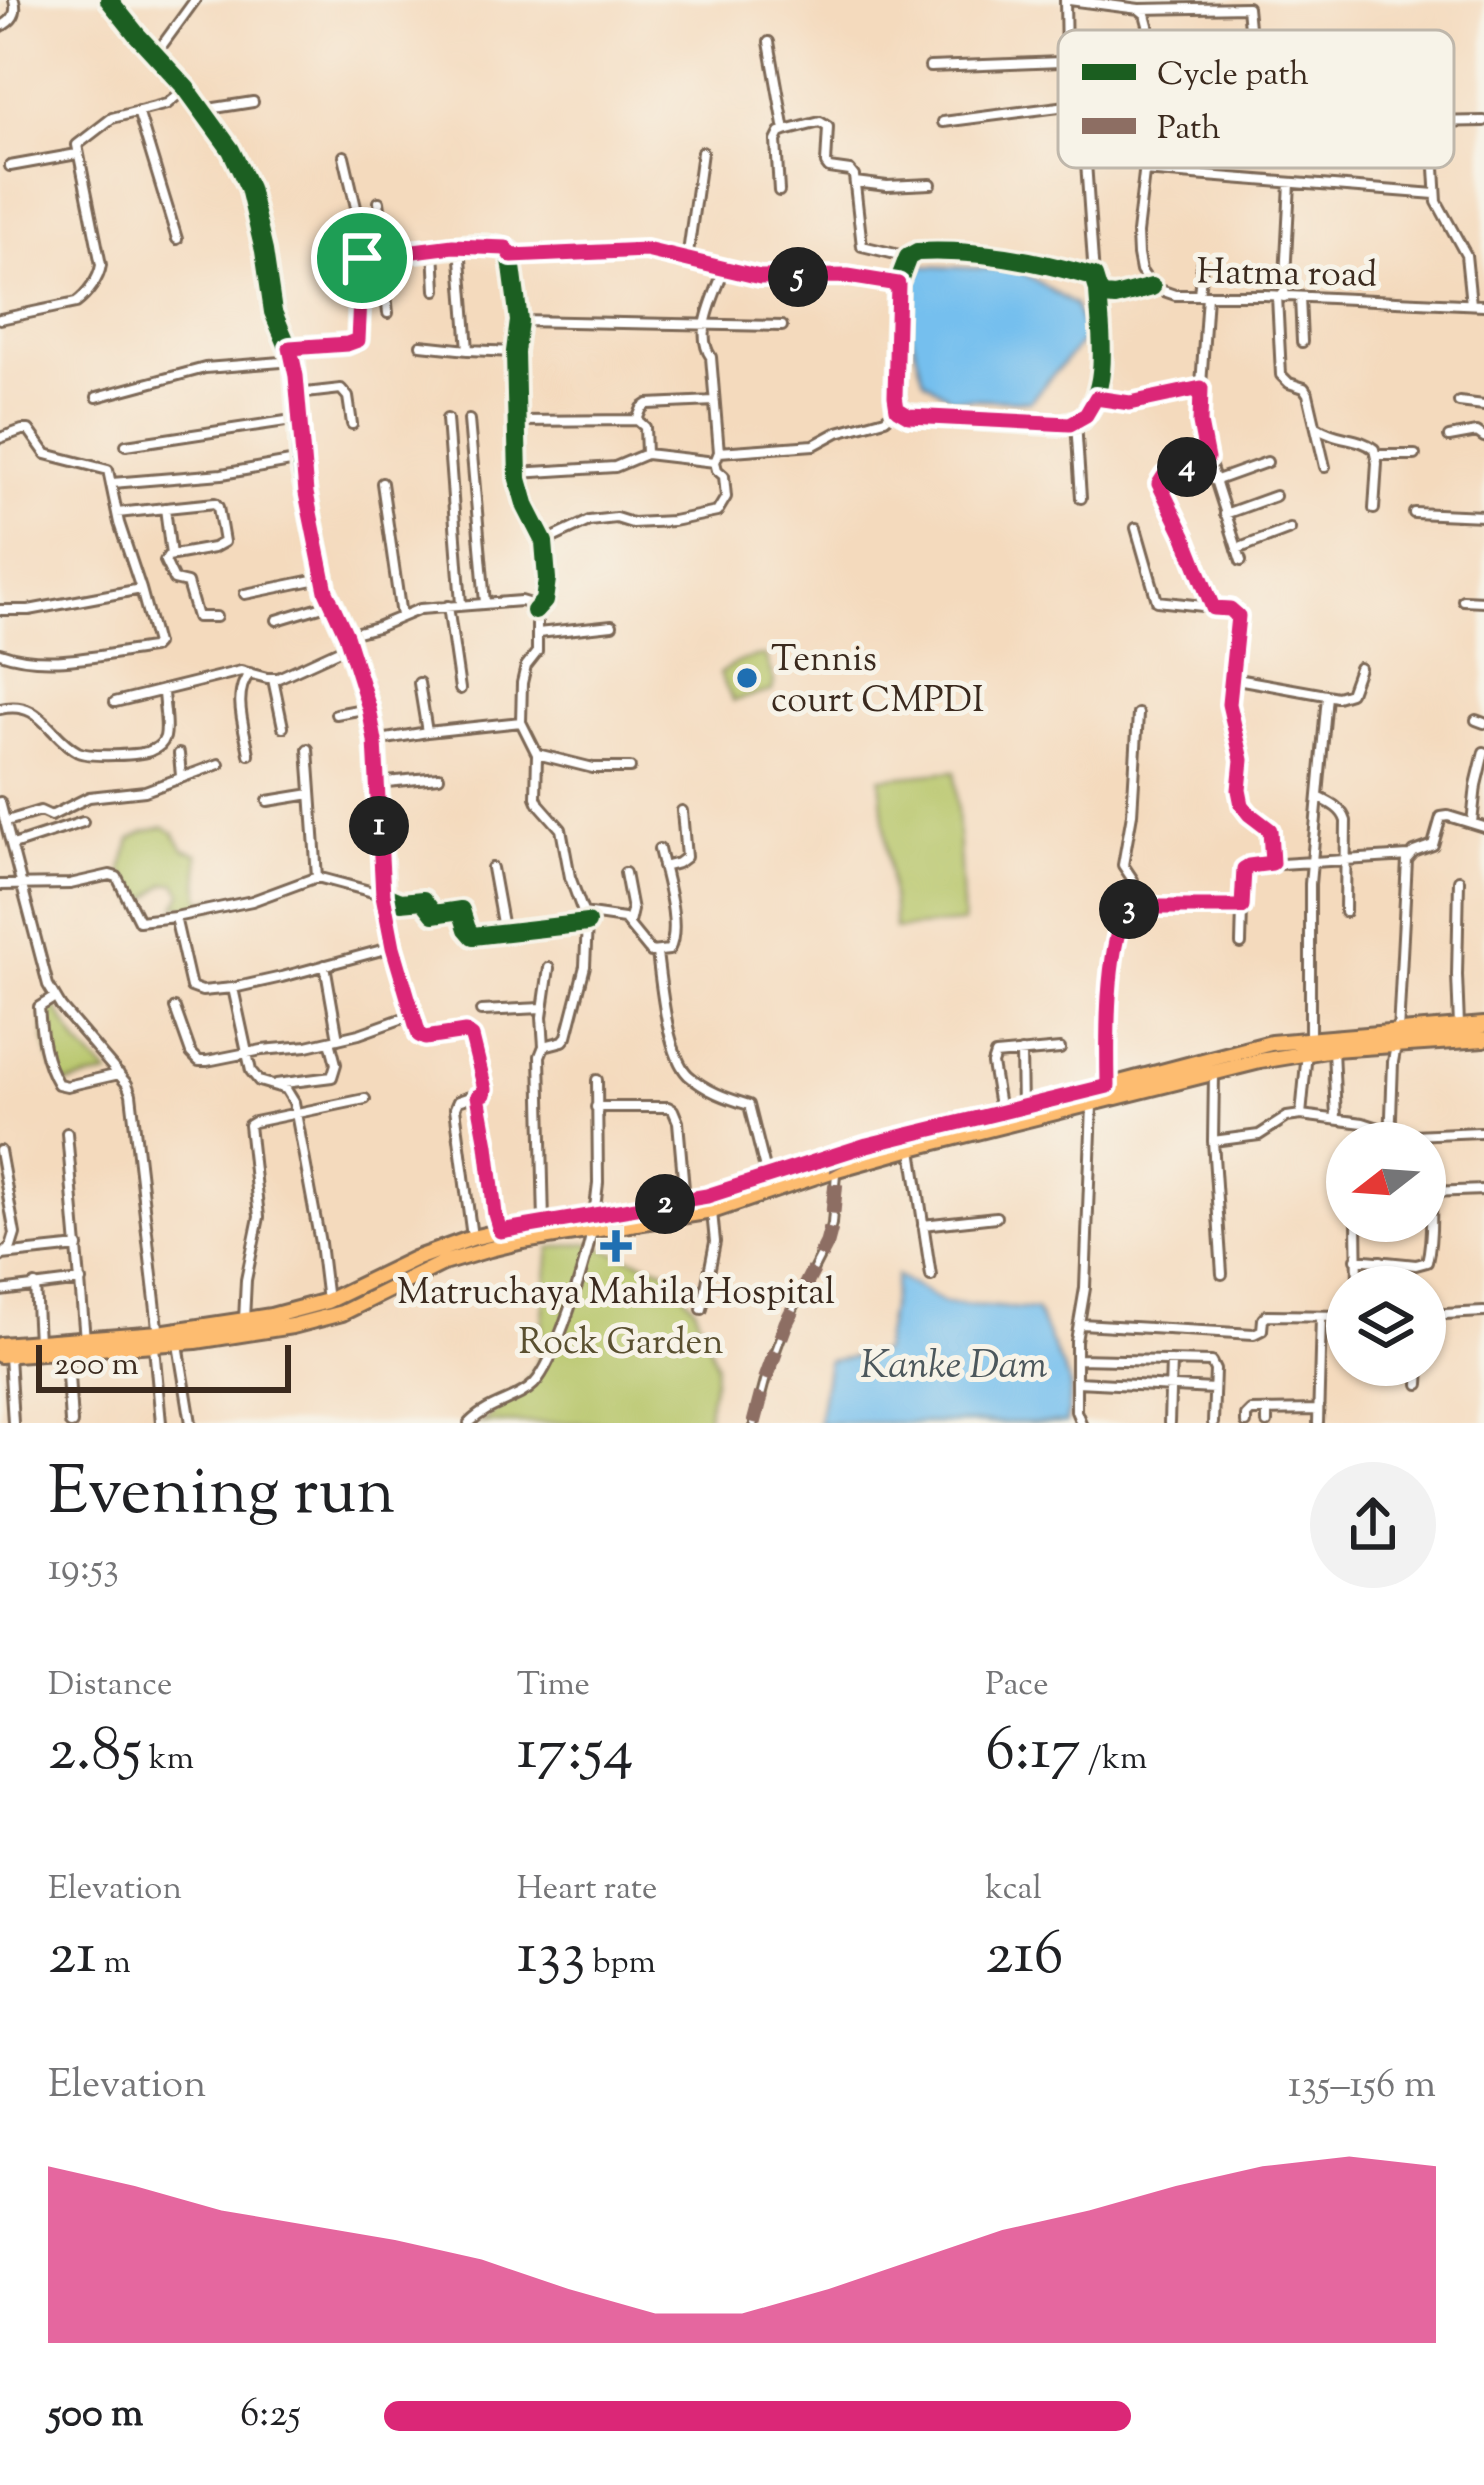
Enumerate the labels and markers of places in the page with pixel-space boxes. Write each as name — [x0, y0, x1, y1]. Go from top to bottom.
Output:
pin — [311, 207, 413, 309]
pin: 5 — [768, 247, 828, 307]
pin: 4 — [1157, 437, 1217, 497]
place label: Tennis court CMPDI — [771, 635, 984, 728]
marker: Tennis court CMPDI — [734, 665, 760, 691]
pin: 1 — [349, 796, 409, 856]
pin: 3 — [1099, 879, 1159, 939]
pin: 2 — [635, 1174, 695, 1234]
marker: Matruchaya Mahila Hospital — [600, 1230, 632, 1262]
place label: Matruchaya Mahila Hospital — [397, 1268, 835, 1320]

